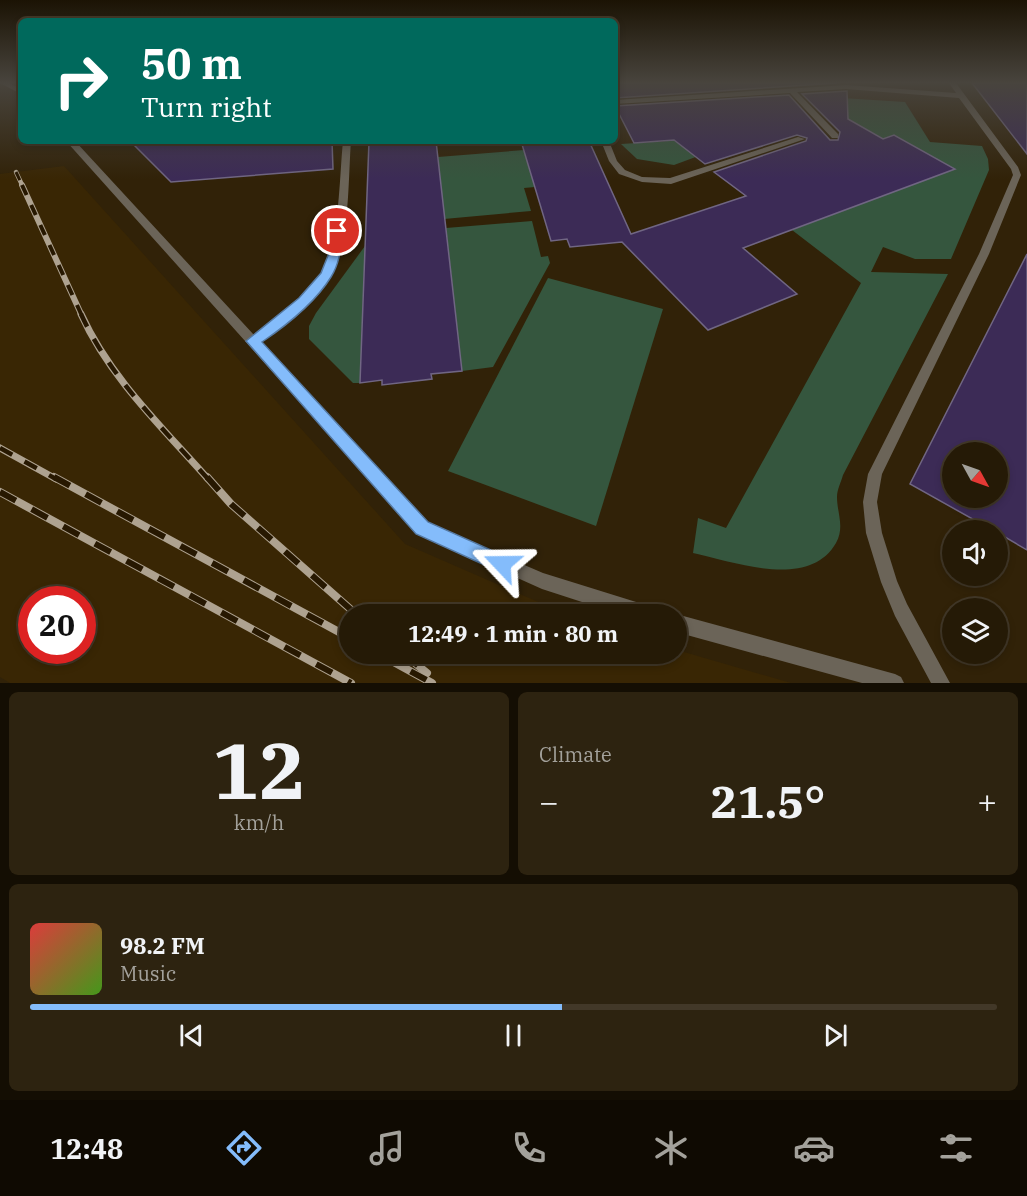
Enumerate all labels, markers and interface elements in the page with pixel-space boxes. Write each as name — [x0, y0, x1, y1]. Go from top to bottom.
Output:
text: 50 m — [141, 36, 242, 91]
icon: right — [42, 42, 120, 120]
text: Turn right — [141, 89, 272, 124]
pin — [311, 205, 362, 256]
icon: arrive — [320, 214, 353, 247]
north arrow — [942, 442, 1008, 508]
map controls — [942, 442, 1008, 664]
button: sound — [942, 520, 1008, 586]
position arrow — [470, 532, 534, 596]
speed limit sign: 20 — [18, 586, 96, 664]
button: layers — [942, 598, 1008, 664]
text: 12:49 · 1 min · 80 m — [408, 619, 618, 648]
text: 12 — [212, 719, 306, 820]
text: Climate — [539, 741, 612, 768]
text: 21.5° — [711, 772, 825, 830]
text: − — [539, 780, 559, 823]
text: + — [977, 780, 997, 823]
text: km/h — [234, 809, 284, 836]
text: 98.2 FM — [120, 931, 205, 960]
text: Music — [120, 960, 176, 987]
icon: previous — [175, 1019, 208, 1052]
icon: pause — [497, 1019, 530, 1052]
icon: next — [819, 1019, 852, 1052]
icon: directions — [223, 1127, 265, 1169]
icon: music — [366, 1127, 408, 1169]
icon: phone — [508, 1127, 550, 1169]
icon: climate — [650, 1127, 692, 1169]
icon: car — [793, 1127, 835, 1169]
icon: filters — [935, 1127, 977, 1169]
text: 12:48 — [50, 1131, 123, 1166]

